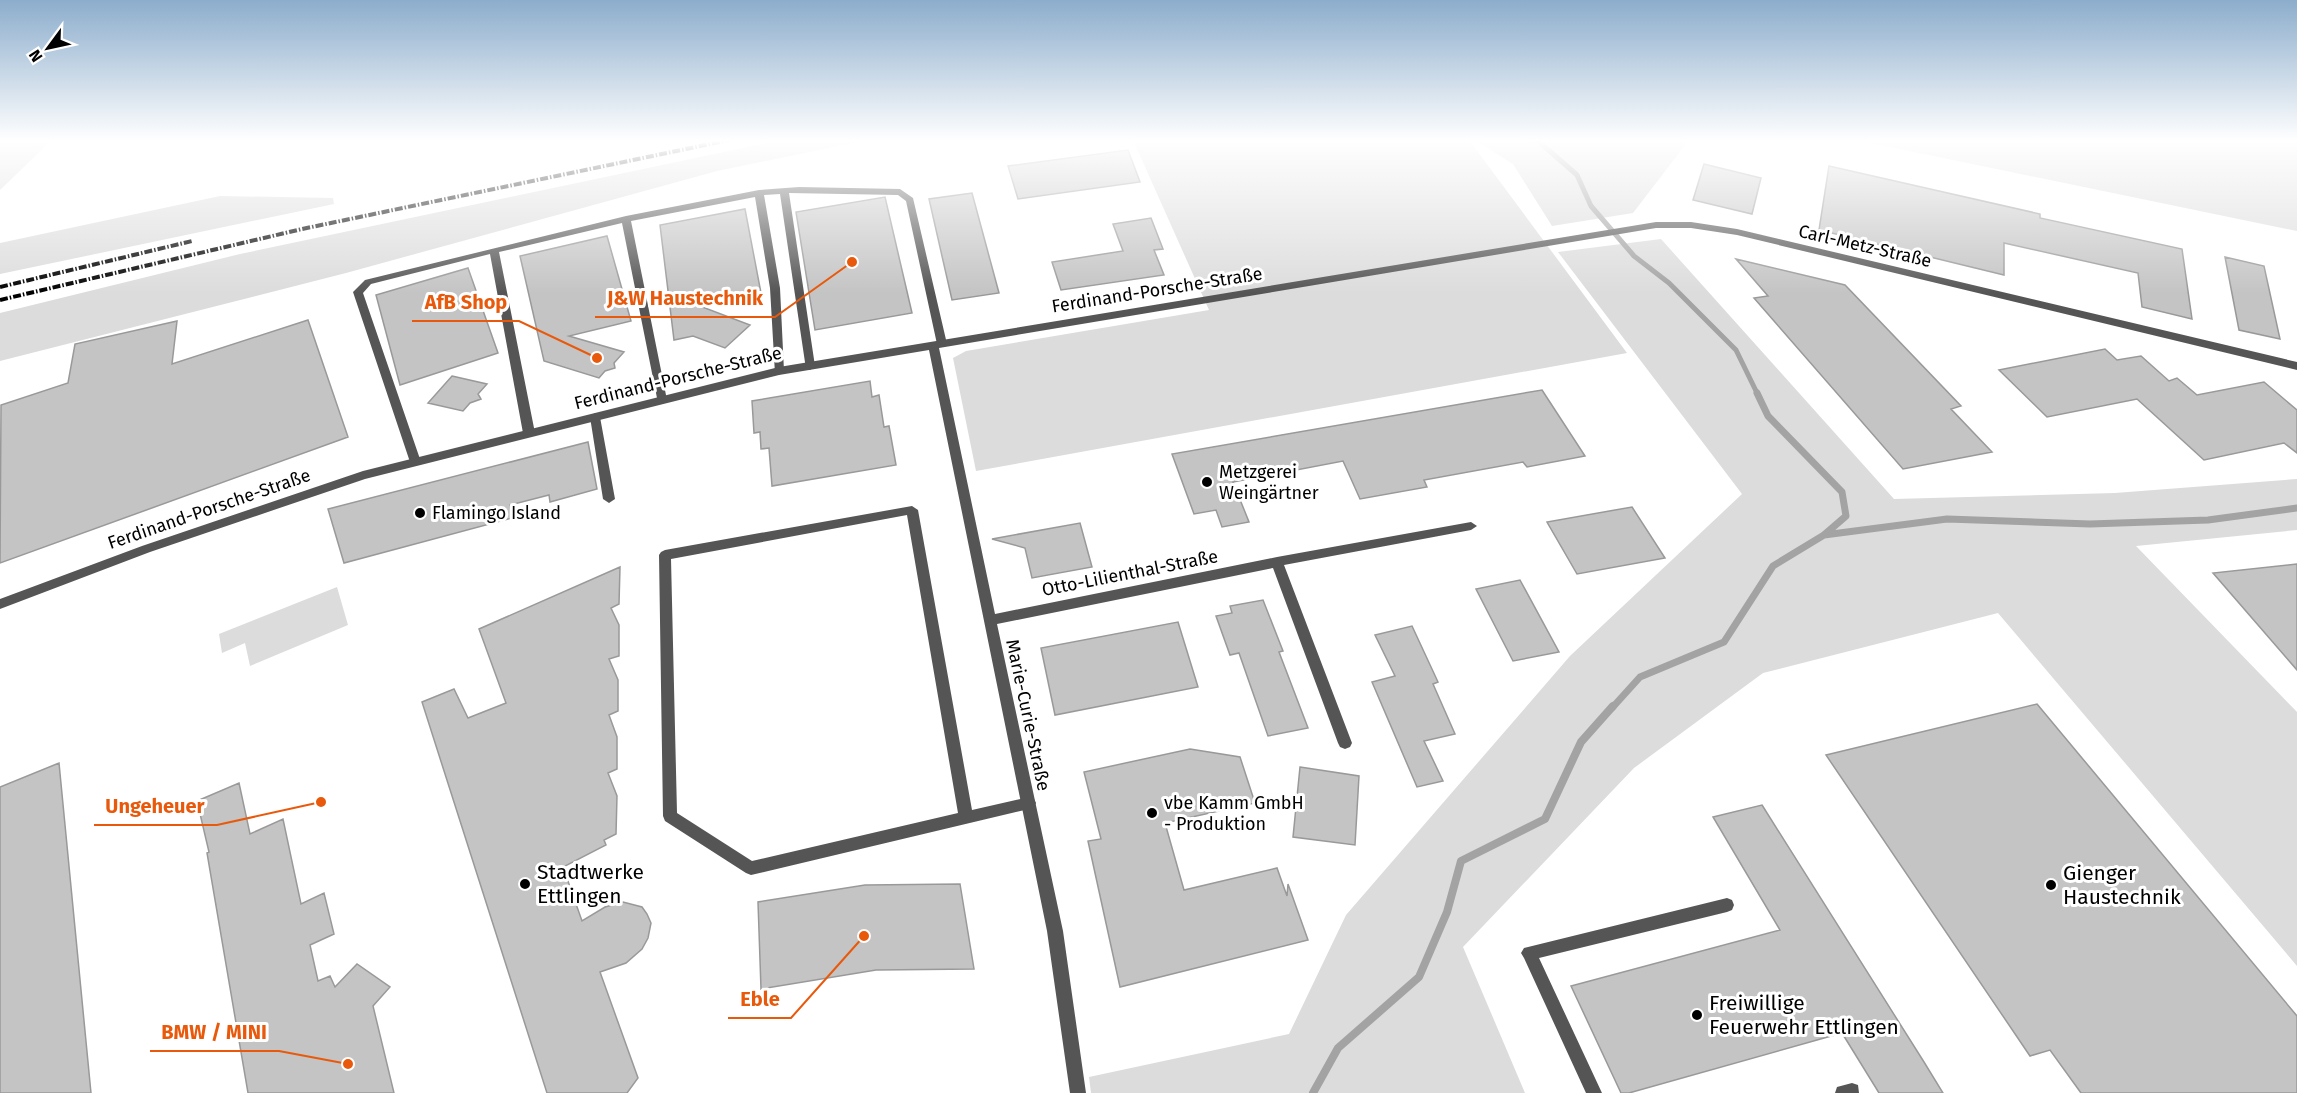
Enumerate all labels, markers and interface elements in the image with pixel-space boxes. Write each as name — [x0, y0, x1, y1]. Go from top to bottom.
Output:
north arrow — [18, 18, 78, 78]
text: N — [25, 46, 47, 66]
street label: Carl-Metz-Straße — [1796, 220, 1934, 272]
street label: Ferdinand-Porsche-Straße — [1050, 262, 1264, 318]
callout: J&W Haustechnik — [595, 279, 775, 317]
callout: AfB Shop — [412, 283, 519, 321]
text: J&W Haustechnik — [606, 286, 764, 310]
text: AfB Shop — [424, 290, 507, 314]
street label: Ferdinand-Porsche-Straße — [572, 342, 784, 414]
place label: Metzgerei Weingärtner — [1219, 461, 1319, 504]
street label: Ferdinand-Porsche-Straße — [105, 464, 313, 554]
marker: Metzgerei Weingärtner — [1200, 475, 1214, 489]
place label: Flamingo Island — [432, 502, 561, 524]
marker: Flamingo Island — [413, 506, 427, 520]
street label: Otto-Lilienthal-Straße — [1040, 545, 1220, 601]
street label: Marie-Curie-Straße — [1001, 637, 1055, 793]
callout: Ungeheuer — [94, 787, 217, 825]
place label: vbe Kamm GmbH - Produktion — [1164, 792, 1304, 835]
text: Ungeheuer — [105, 794, 206, 818]
marker: vbe Kamm GmbH - Produktion — [1145, 806, 1159, 820]
place label: Stadtwerke Ettlingen — [537, 859, 644, 909]
place label: Gienger Haustechnik — [2063, 860, 2181, 910]
marker: Stadtwerke Ettlingen — [518, 877, 532, 891]
marker: Gienger Haustechnik — [2044, 878, 2058, 892]
callout: Eble — [728, 980, 791, 1018]
text: Eble — [740, 987, 780, 1011]
place label: Freiwillige Feuerwehr Ettlingen — [1709, 990, 1899, 1040]
marker: Freiwillige Feuerwehr Ettlingen — [1690, 1008, 1704, 1022]
callout: BMW / MINI — [150, 1013, 279, 1051]
text: BMW / MINI — [161, 1020, 267, 1044]

